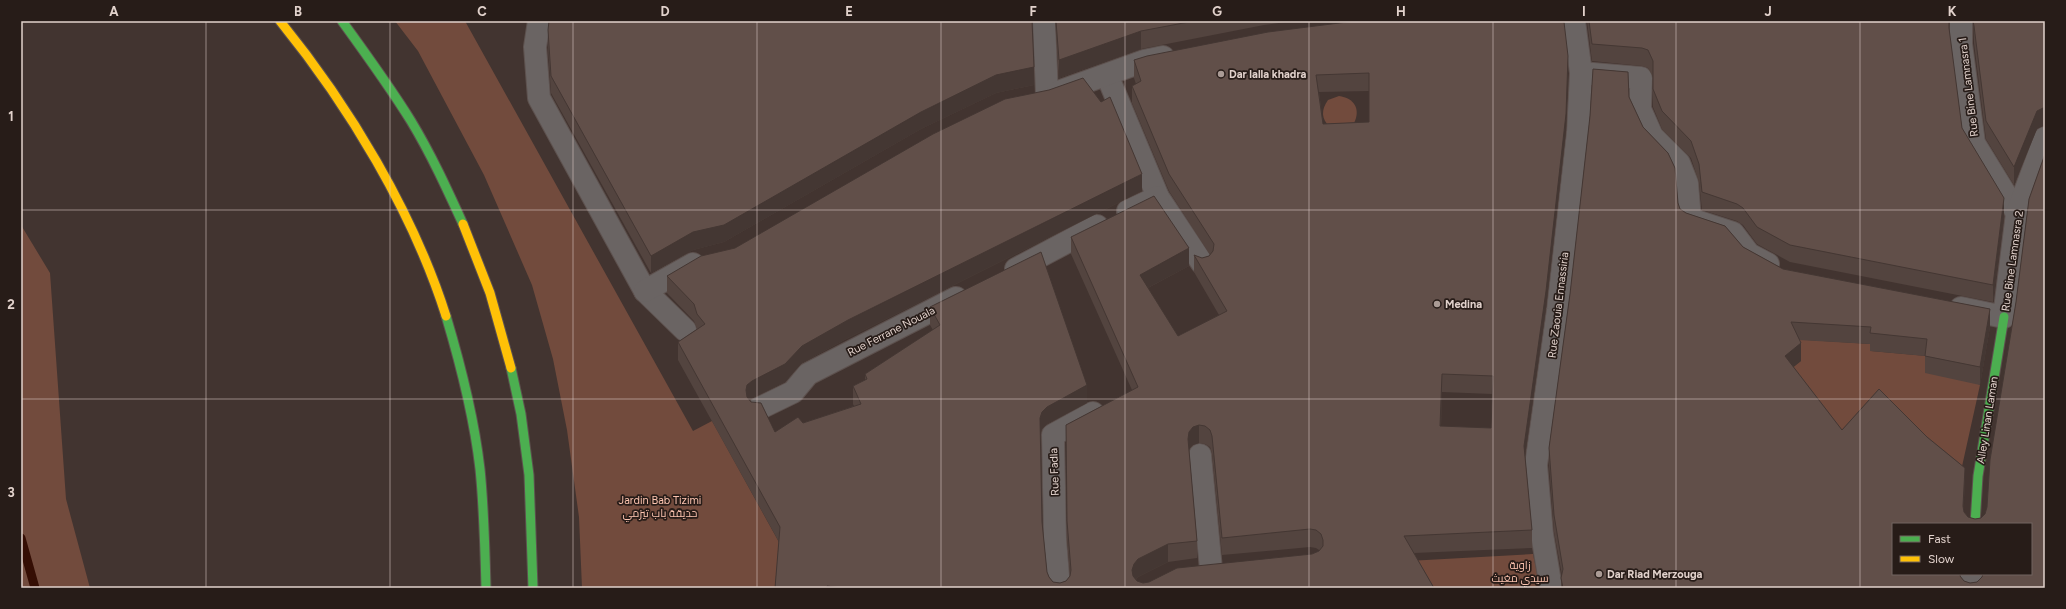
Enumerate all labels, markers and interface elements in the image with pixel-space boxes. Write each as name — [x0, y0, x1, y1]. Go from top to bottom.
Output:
text: A — [109, 4, 119, 19]
text: B — [294, 4, 302, 19]
text: C — [477, 4, 487, 19]
text: D — [660, 4, 670, 19]
text: E — [845, 4, 853, 19]
text: F — [1029, 4, 1037, 19]
text: G — [1212, 4, 1222, 19]
text: H — [1396, 4, 1406, 19]
text: I — [1582, 4, 1586, 19]
text: J — [1764, 4, 1772, 19]
text: K — [1948, 4, 1957, 19]
street label: Rue Bine Lamnasra 1 — [1956, 36, 1981, 137]
place label: Dar lalla khadra — [1229, 68, 1307, 81]
marker: Dar lalla khadra — [1216, 69, 1226, 79]
text: 1 — [8, 109, 14, 124]
street label: Rue Bine Lamnasra 2 — [1999, 210, 2026, 312]
street label: Rue Zaouia Ennassiria — [1546, 251, 1571, 359]
text: 2 — [7, 297, 15, 312]
place label: Medina — [1445, 298, 1482, 311]
marker: Medina — [1432, 299, 1442, 309]
street label: Rue Ferrane Nouala — [845, 304, 937, 359]
street label: Alley Linan Laman — [1974, 376, 2001, 465]
street label: Rue Fadla — [1047, 448, 1062, 496]
text: 3 — [7, 485, 15, 500]
park label: Jardin Bab Tizimi حديقة باب تيزمي — [619, 494, 701, 522]
legend — [1892, 523, 2032, 575]
text: Fast — [1928, 532, 1951, 546]
text: Slow — [1928, 552, 1955, 566]
park label: زاوية سيدي مغيث — [1491, 559, 1549, 587]
place label: Dar Riad Merzouga — [1607, 568, 1703, 581]
marker: Dar Riad Merzouga — [1594, 569, 1604, 579]

